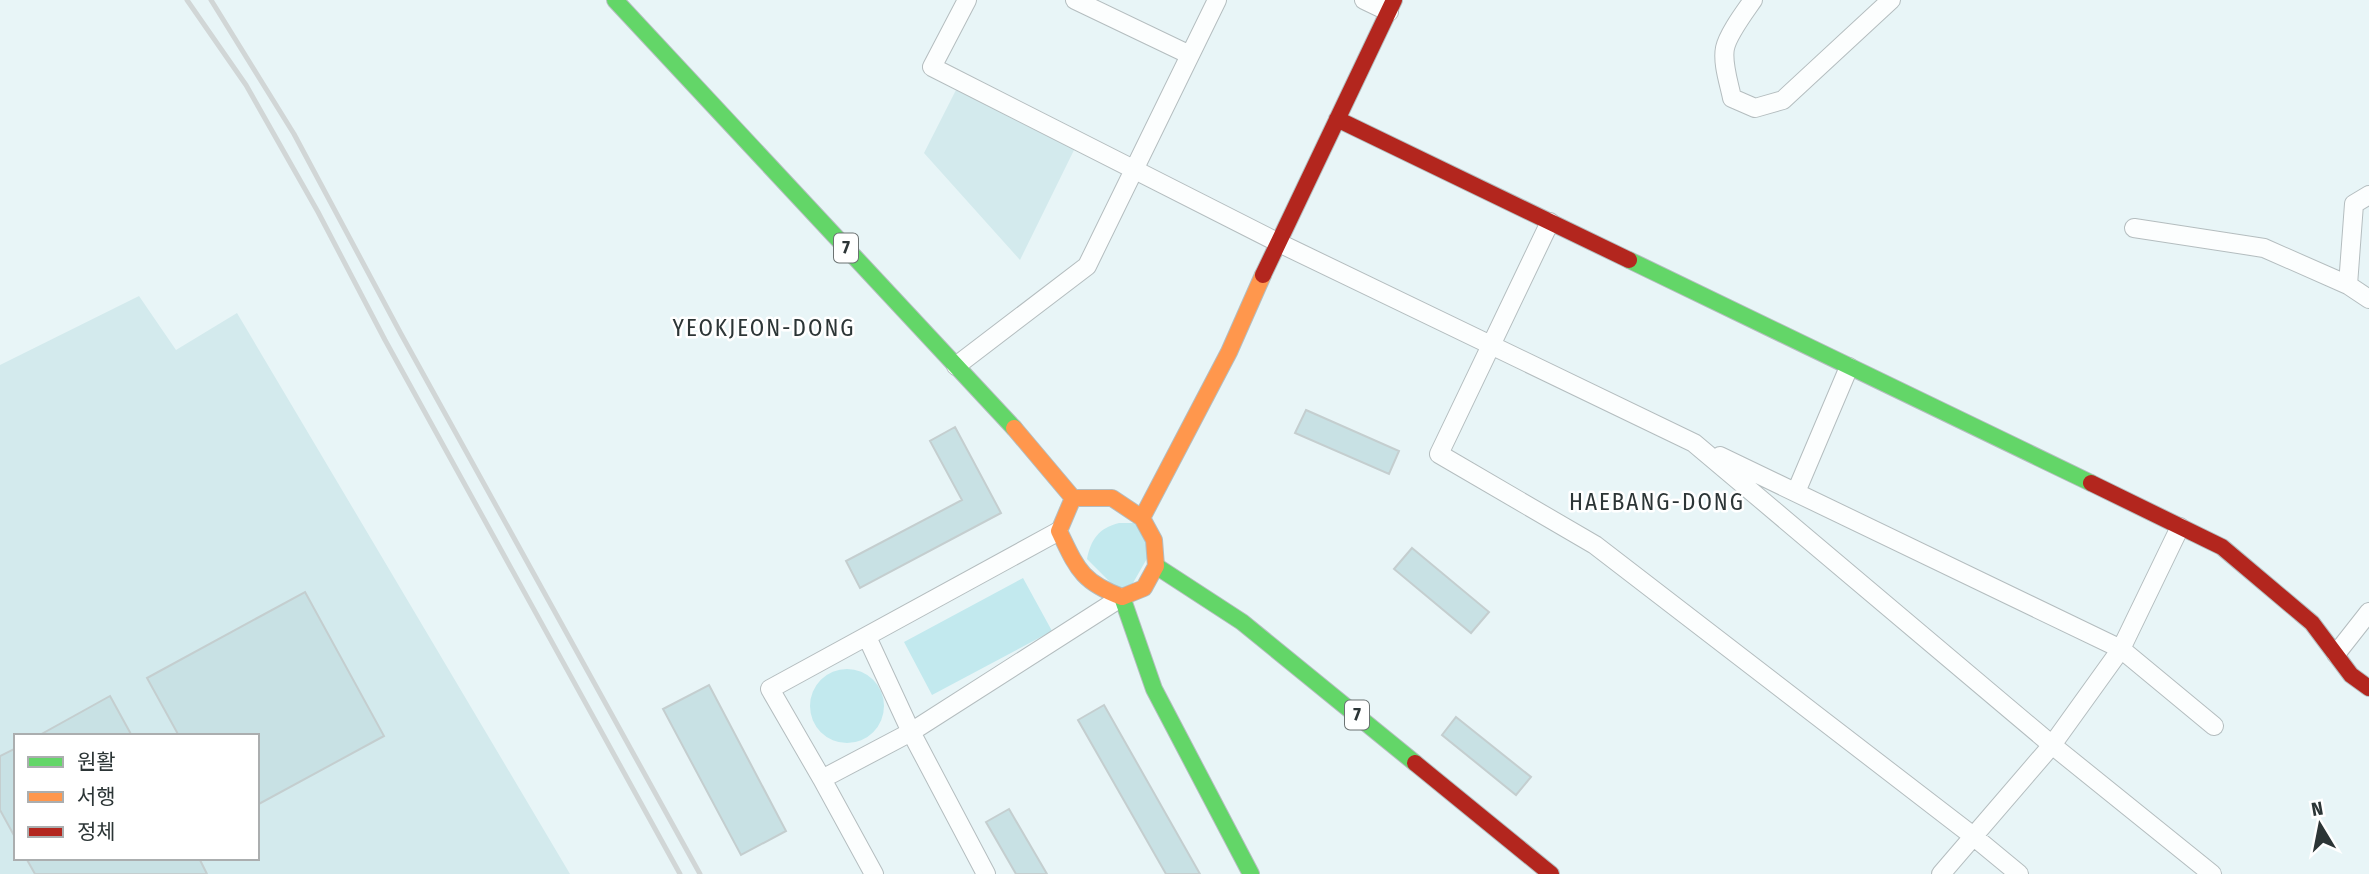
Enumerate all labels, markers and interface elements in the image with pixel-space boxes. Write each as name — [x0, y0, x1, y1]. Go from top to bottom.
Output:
road number: 7 — [834, 234, 858, 262]
district label: YEOKJEON-DONG — [672, 314, 856, 342]
district label: HAEBANG-DONG — [1569, 488, 1745, 516]
road number: 7 — [1345, 700, 1369, 730]
legend — [14, 734, 259, 860]
text: 원활 — [77, 749, 116, 775]
text: 서행 — [77, 784, 116, 810]
north arrow — [2285, 790, 2355, 860]
text: N — [2310, 796, 2325, 821]
text: 정체 — [77, 819, 116, 845]

